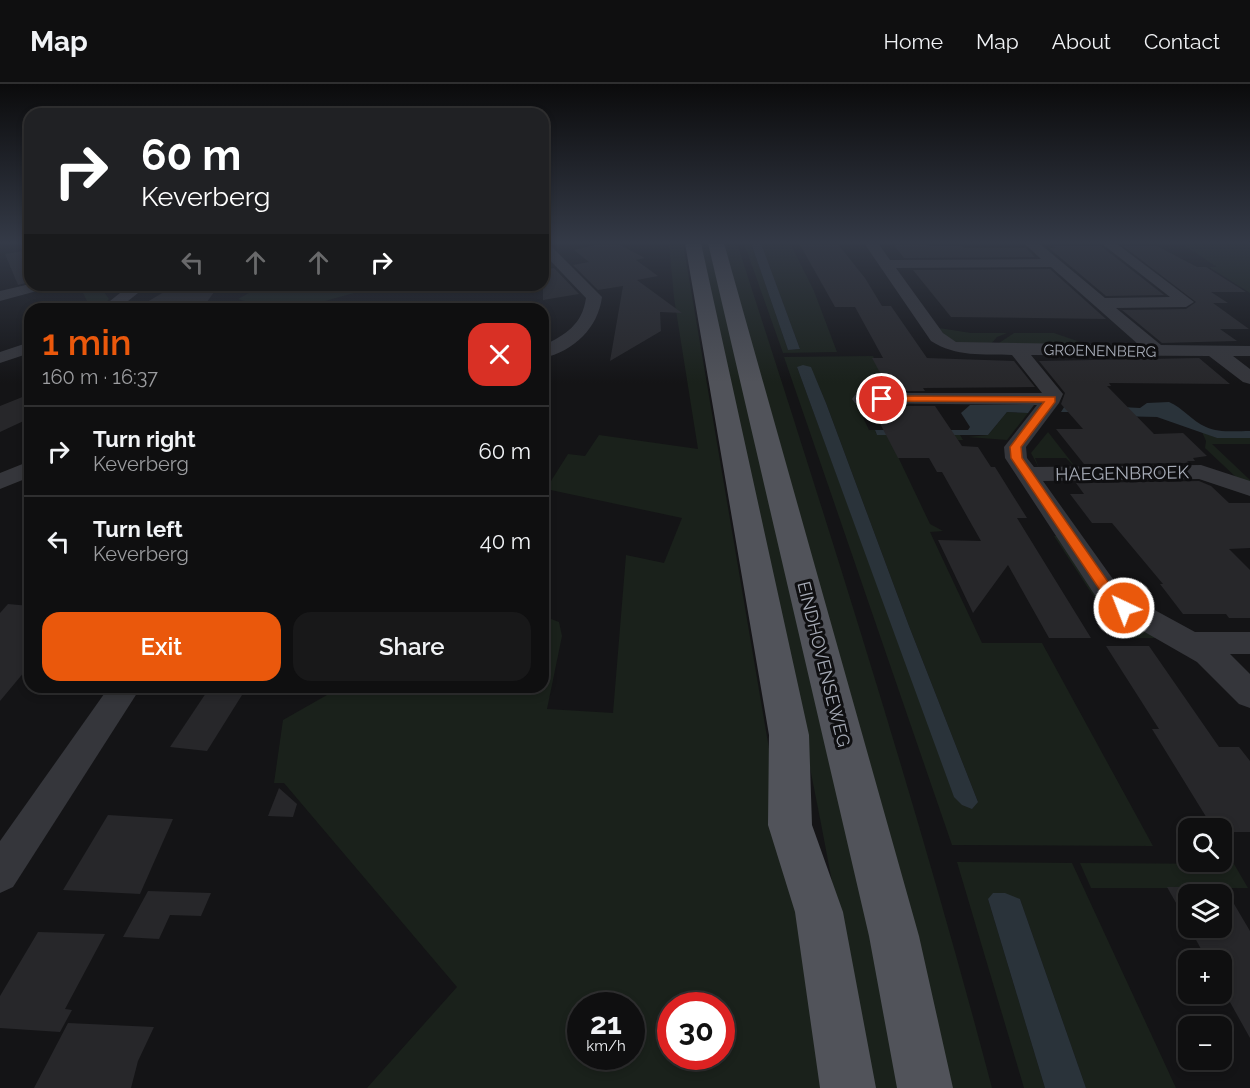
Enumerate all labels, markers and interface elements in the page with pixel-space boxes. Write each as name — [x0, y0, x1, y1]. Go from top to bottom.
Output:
text: Map — [30, 25, 88, 58]
text: Home — [884, 29, 943, 54]
text: Map — [976, 29, 1019, 54]
text: About — [1052, 29, 1111, 54]
text: Contact — [1144, 29, 1220, 54]
text: 60 m — [141, 131, 241, 180]
icon: right — [42, 132, 120, 210]
text: Keverberg — [141, 181, 271, 212]
icon: left — [176, 246, 209, 279]
icon: ahead — [239, 246, 272, 279]
icon: ahead — [302, 246, 335, 279]
icon: right — [365, 246, 398, 279]
text: 1 min — [42, 321, 131, 363]
button: close — [468, 323, 531, 386]
street label: GROENENBERG — [1043, 341, 1157, 361]
text: 160 m · 16:37 — [42, 365, 158, 389]
pin — [856, 373, 907, 424]
icon: arrive — [865, 382, 898, 415]
text: Turn right — [93, 426, 196, 452]
icon: right — [42, 435, 75, 468]
text: 60 m — [478, 438, 531, 464]
text: Keverberg — [93, 452, 189, 476]
street label: HAEGENBROEK — [1055, 461, 1189, 485]
text: Turn left — [93, 516, 183, 542]
icon: left — [42, 525, 75, 558]
text: 40 m — [480, 528, 531, 554]
text: Keverberg — [93, 542, 189, 566]
position arrow — [1092, 576, 1156, 640]
street label: EINDHOVENSEWEG — [793, 579, 855, 749]
button: Exit — [42, 612, 281, 681]
button: Share — [293, 612, 531, 681]
map controls — [1178, 818, 1232, 1070]
button: search — [1178, 818, 1232, 872]
button: layers — [1178, 884, 1232, 938]
button: + — [1178, 950, 1232, 1004]
speed limit sign: 30 — [657, 992, 735, 1070]
text: 21 — [590, 1006, 622, 1041]
button: − — [1178, 1016, 1232, 1070]
text: km/h — [586, 1037, 626, 1055]

